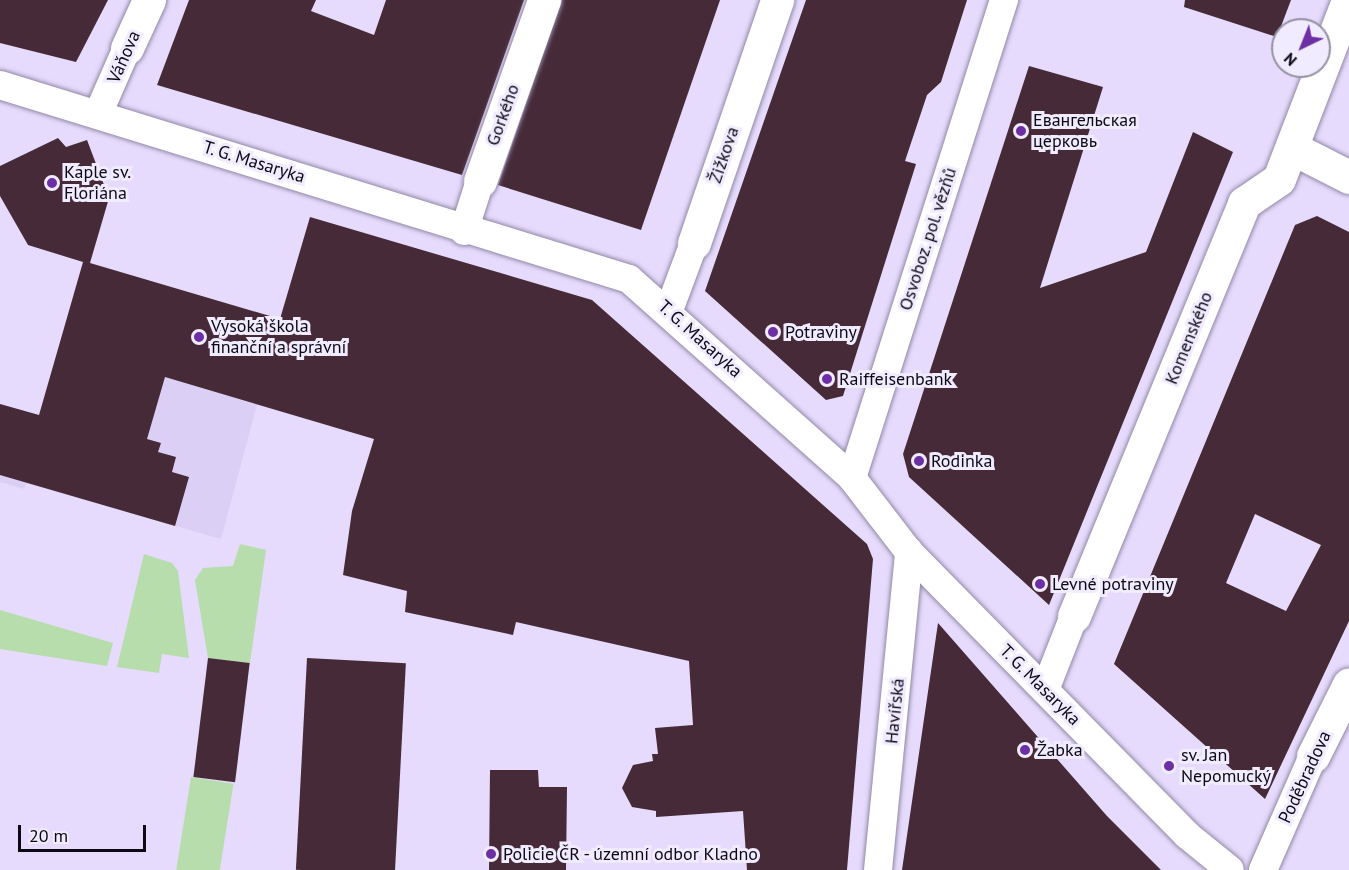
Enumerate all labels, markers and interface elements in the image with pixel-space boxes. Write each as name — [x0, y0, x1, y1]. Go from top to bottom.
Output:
north arrow — [1271, 18, 1331, 78]
street label: Váňova — [103, 27, 145, 87]
text: N — [1279, 49, 1301, 71]
street label: Gorkého — [482, 81, 524, 149]
place label: Евангельская церковь — [1033, 110, 1137, 152]
street label: Žižkova — [704, 124, 744, 186]
marker: Евангельская церковь — [1014, 124, 1028, 138]
street label: T. G. Masaryka — [199, 136, 309, 188]
place label: Kaple sv. Floriána — [64, 162, 131, 204]
street label: Osvoboz. pol. vězňů — [894, 163, 962, 315]
marker: Kaple sv. Floriána — [45, 176, 59, 190]
street label: Komenského — [1161, 289, 1217, 387]
street label: T. G. Masaryka — [653, 295, 747, 383]
place label: Vysoká škola finanční a správní — [211, 316, 346, 358]
place label: Potraviny — [785, 321, 857, 343]
marker: Potraviny — [766, 325, 780, 339]
marker: Vysoká škola finanční a správní — [192, 330, 206, 344]
place label: Raiffeisenbank — [839, 368, 952, 390]
marker: Raiffeisenbank — [820, 372, 834, 386]
place label: Rodinka — [931, 450, 992, 472]
marker: Rodinka — [912, 454, 926, 468]
place label: Levné potraviny — [1052, 573, 1174, 595]
marker: Levné potraviny — [1033, 577, 1047, 591]
street label: T. G. Masaryka — [994, 639, 1086, 731]
street label: Havířská — [881, 677, 909, 745]
street label: Poděbradova — [1274, 727, 1336, 827]
place label: Žabka — [1037, 739, 1083, 761]
marker: Žabka — [1018, 743, 1032, 757]
place label: sv. Jan Nepomucký — [1181, 745, 1271, 788]
marker: sv. Jan Nepomucký — [1162, 759, 1176, 773]
scale bar — [21, 813, 148, 851]
text: 20 m — [29, 824, 68, 847]
place label: Policie ČR - územní odbor Kladno — [503, 843, 761, 865]
marker: Policie ČR - územní odbor Kladno — [484, 847, 498, 861]

